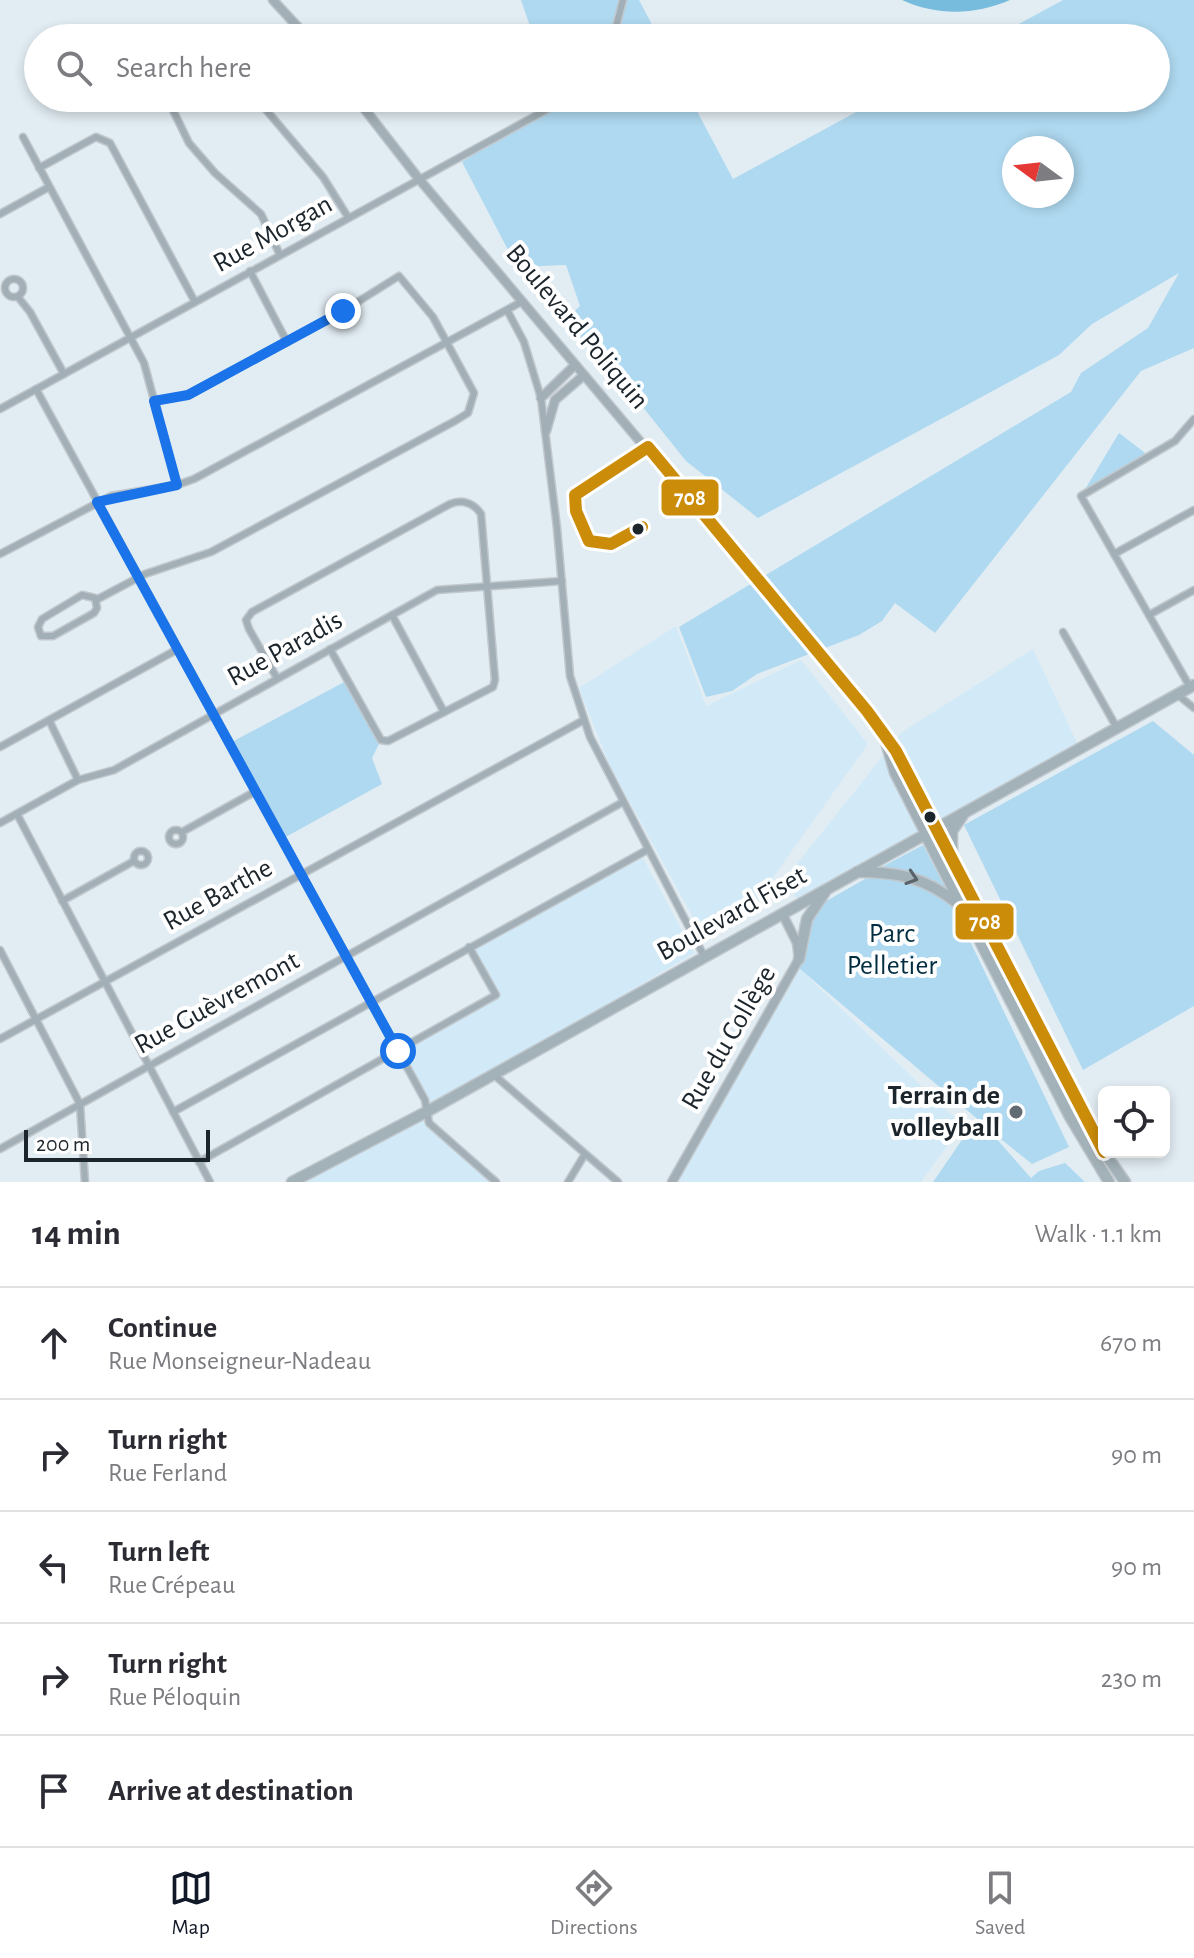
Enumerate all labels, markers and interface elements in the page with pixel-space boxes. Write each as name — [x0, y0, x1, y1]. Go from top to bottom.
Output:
search box — [24, 24, 1170, 112]
icon: search — [52, 46, 96, 90]
text: Search here — [116, 53, 252, 83]
north arrow — [1002, 136, 1074, 208]
street label: Rue Morgan — [209, 190, 337, 278]
street label: Boulevard Poliquin — [500, 239, 654, 415]
route end — [325, 293, 361, 329]
line badge: 708 — [660, 478, 720, 517]
text: 708 — [674, 487, 706, 509]
unlabelled marker — [630, 521, 646, 537]
street label: Rue Paradis — [223, 606, 347, 692]
unlabelled marker — [922, 809, 938, 825]
street label: Rue Barthe — [159, 854, 277, 936]
street label: Boulevard Fiset — [653, 862, 811, 966]
one-way arrow — [905, 868, 919, 884]
line badge: 708 — [954, 902, 1015, 941]
text: 708 — [969, 911, 1001, 933]
park label: Parc Pelletier — [847, 920, 937, 980]
street label: Rue Guèvremont — [130, 946, 304, 1060]
street label: Rue du Collège — [677, 961, 781, 1115]
route start — [380, 1033, 416, 1069]
place label: Terrain de volleyball — [887, 1082, 1000, 1142]
map controls — [1098, 1086, 1170, 1158]
button: locate — [1098, 1086, 1170, 1158]
marker: Terrain de volleyball — [1007, 1103, 1025, 1121]
scale bar — [24, 1126, 210, 1162]
text: 200 m — [36, 1133, 90, 1155]
text: 14 min — [32, 1217, 121, 1251]
text: Walk · 1.1 km — [1035, 1221, 1162, 1247]
text: Continue — [108, 1313, 217, 1343]
icon: ahead — [32, 1321, 76, 1365]
text: 670 m — [1100, 1330, 1162, 1356]
text: Rue Monseigneur-Nadeau — [108, 1348, 371, 1374]
text: Turn right — [108, 1425, 227, 1455]
icon: right — [32, 1433, 76, 1477]
text: 90 m — [1111, 1442, 1162, 1468]
text: Rue Ferland — [108, 1460, 227, 1486]
text: Turn left — [108, 1537, 209, 1567]
icon: left — [32, 1545, 76, 1589]
text: 90 m — [1111, 1554, 1162, 1580]
text: Rue Crépeau — [108, 1572, 235, 1598]
text: Turn right — [108, 1649, 227, 1679]
icon: right — [32, 1657, 76, 1701]
text: 230 m — [1101, 1666, 1162, 1692]
text: Rue Péloquin — [108, 1684, 241, 1710]
icon: arrive — [32, 1769, 76, 1813]
text: Arrive at destination — [108, 1776, 354, 1806]
tab: Map — [169, 1866, 213, 1940]
tab: Directions — [550, 1866, 638, 1940]
tab: Saved — [975, 1866, 1025, 1940]

